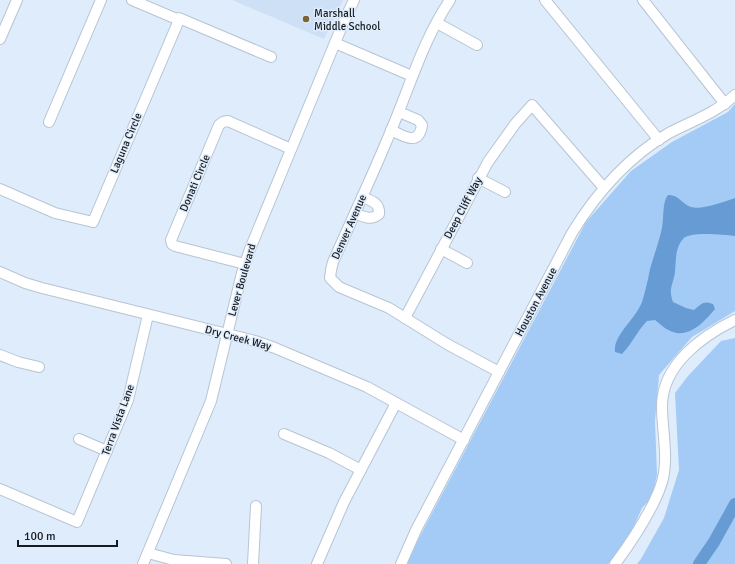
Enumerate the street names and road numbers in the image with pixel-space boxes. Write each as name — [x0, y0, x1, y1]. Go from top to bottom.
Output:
street label: Laguna Circle — [107, 111, 145, 175]
street label: Donati Circle — [177, 152, 213, 214]
street label: Deep Cliff Way — [441, 174, 485, 241]
street label: Denver Avenue — [329, 193, 369, 261]
street label: Lever Boulevard — [225, 242, 259, 318]
street label: Houston Avenue — [512, 265, 560, 339]
street label: Dry Creek Way — [203, 323, 273, 353]
street label: Terra Vista Lane — [99, 383, 137, 457]

